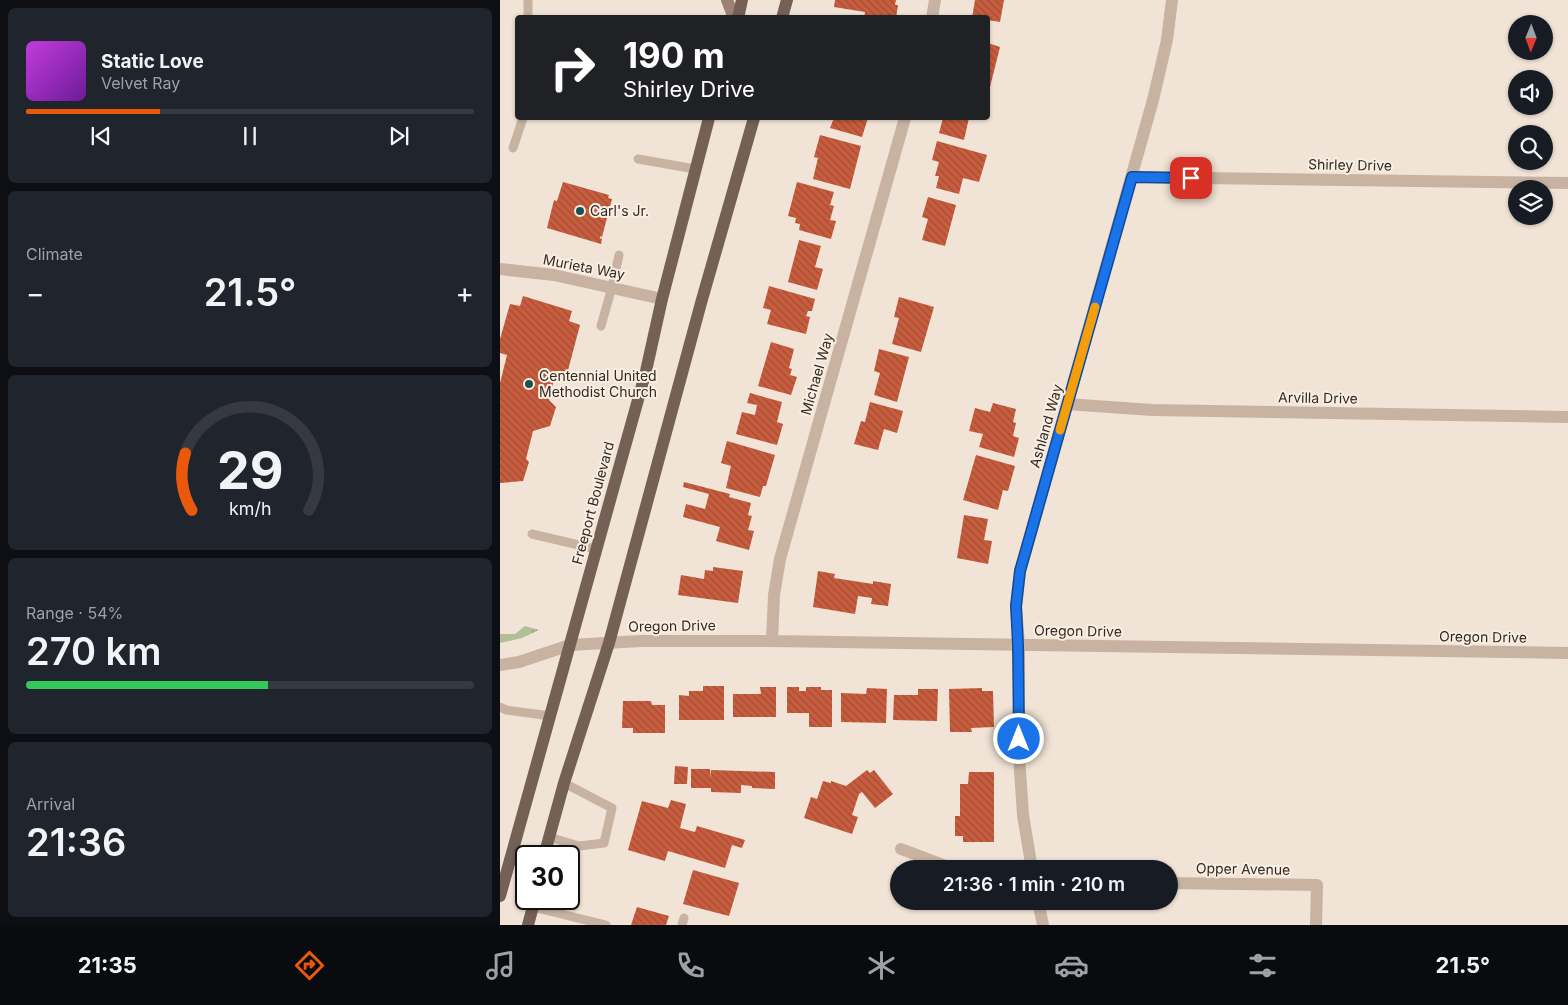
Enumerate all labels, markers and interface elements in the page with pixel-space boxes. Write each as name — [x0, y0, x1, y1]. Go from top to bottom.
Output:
north arrow — [1508, 15, 1552, 60]
map controls — [1508, 15, 1553, 225]
text: 190 m — [623, 34, 725, 76]
icon: right — [540, 35, 605, 100]
text: Static Love — [101, 50, 204, 73]
button: sound — [1508, 70, 1553, 115]
text: Velvet Ray — [101, 73, 180, 93]
text: Shirley Drive — [623, 76, 755, 102]
icon: previous — [87, 122, 115, 150]
icon: pause — [236, 122, 264, 150]
icon: next — [385, 122, 413, 150]
button: search — [1508, 125, 1553, 170]
street label: Shirley Drive — [1308, 155, 1392, 174]
pin — [1170, 157, 1212, 199]
icon: arrive — [1177, 164, 1205, 192]
button: layers — [1508, 180, 1553, 225]
place label: Carl's Jr. — [590, 202, 649, 219]
marker: Carl's Jr. — [574, 205, 586, 217]
text: Climate — [26, 244, 83, 264]
street label: Murieta Way — [542, 250, 627, 283]
text: 21.5° — [204, 269, 296, 315]
text: − — [26, 276, 45, 310]
text: + — [455, 276, 474, 310]
street label: Michael Way — [797, 331, 836, 417]
place label: Centennial United Methodist Church — [539, 367, 657, 400]
marker: Centennial United Methodist Church — [523, 378, 535, 390]
street label: Ashland Way — [1026, 382, 1066, 470]
street label: Arvilla Drive — [1278, 388, 1358, 407]
text: 29 — [217, 439, 283, 502]
street label: Freeport Boulevard — [568, 440, 617, 566]
text: km/h — [229, 498, 271, 519]
text: Range · 54% — [26, 603, 123, 623]
street label: Oregon Drive — [628, 616, 716, 635]
street label: Oregon Drive — [1034, 621, 1122, 640]
street label: Oregon Drive — [1439, 627, 1527, 646]
text: 270 km — [26, 628, 161, 674]
position arrow — [992, 712, 1044, 764]
text: Arrival — [26, 794, 75, 814]
text: 21:36 — [26, 819, 126, 865]
speed limit sign: 30 — [515, 845, 580, 910]
street label: Opper Avenue — [1196, 859, 1290, 878]
text: 21:36 · 1 min · 210 m — [943, 873, 1125, 896]
icon: directions — [292, 948, 327, 983]
icon: music — [483, 948, 518, 983]
icon: phone — [673, 948, 708, 983]
icon: climate — [864, 948, 899, 983]
icon: car — [1054, 948, 1089, 983]
icon: filters — [1245, 948, 1280, 983]
text: 21:35 — [78, 952, 137, 978]
text: 21.5° — [1436, 952, 1490, 978]

